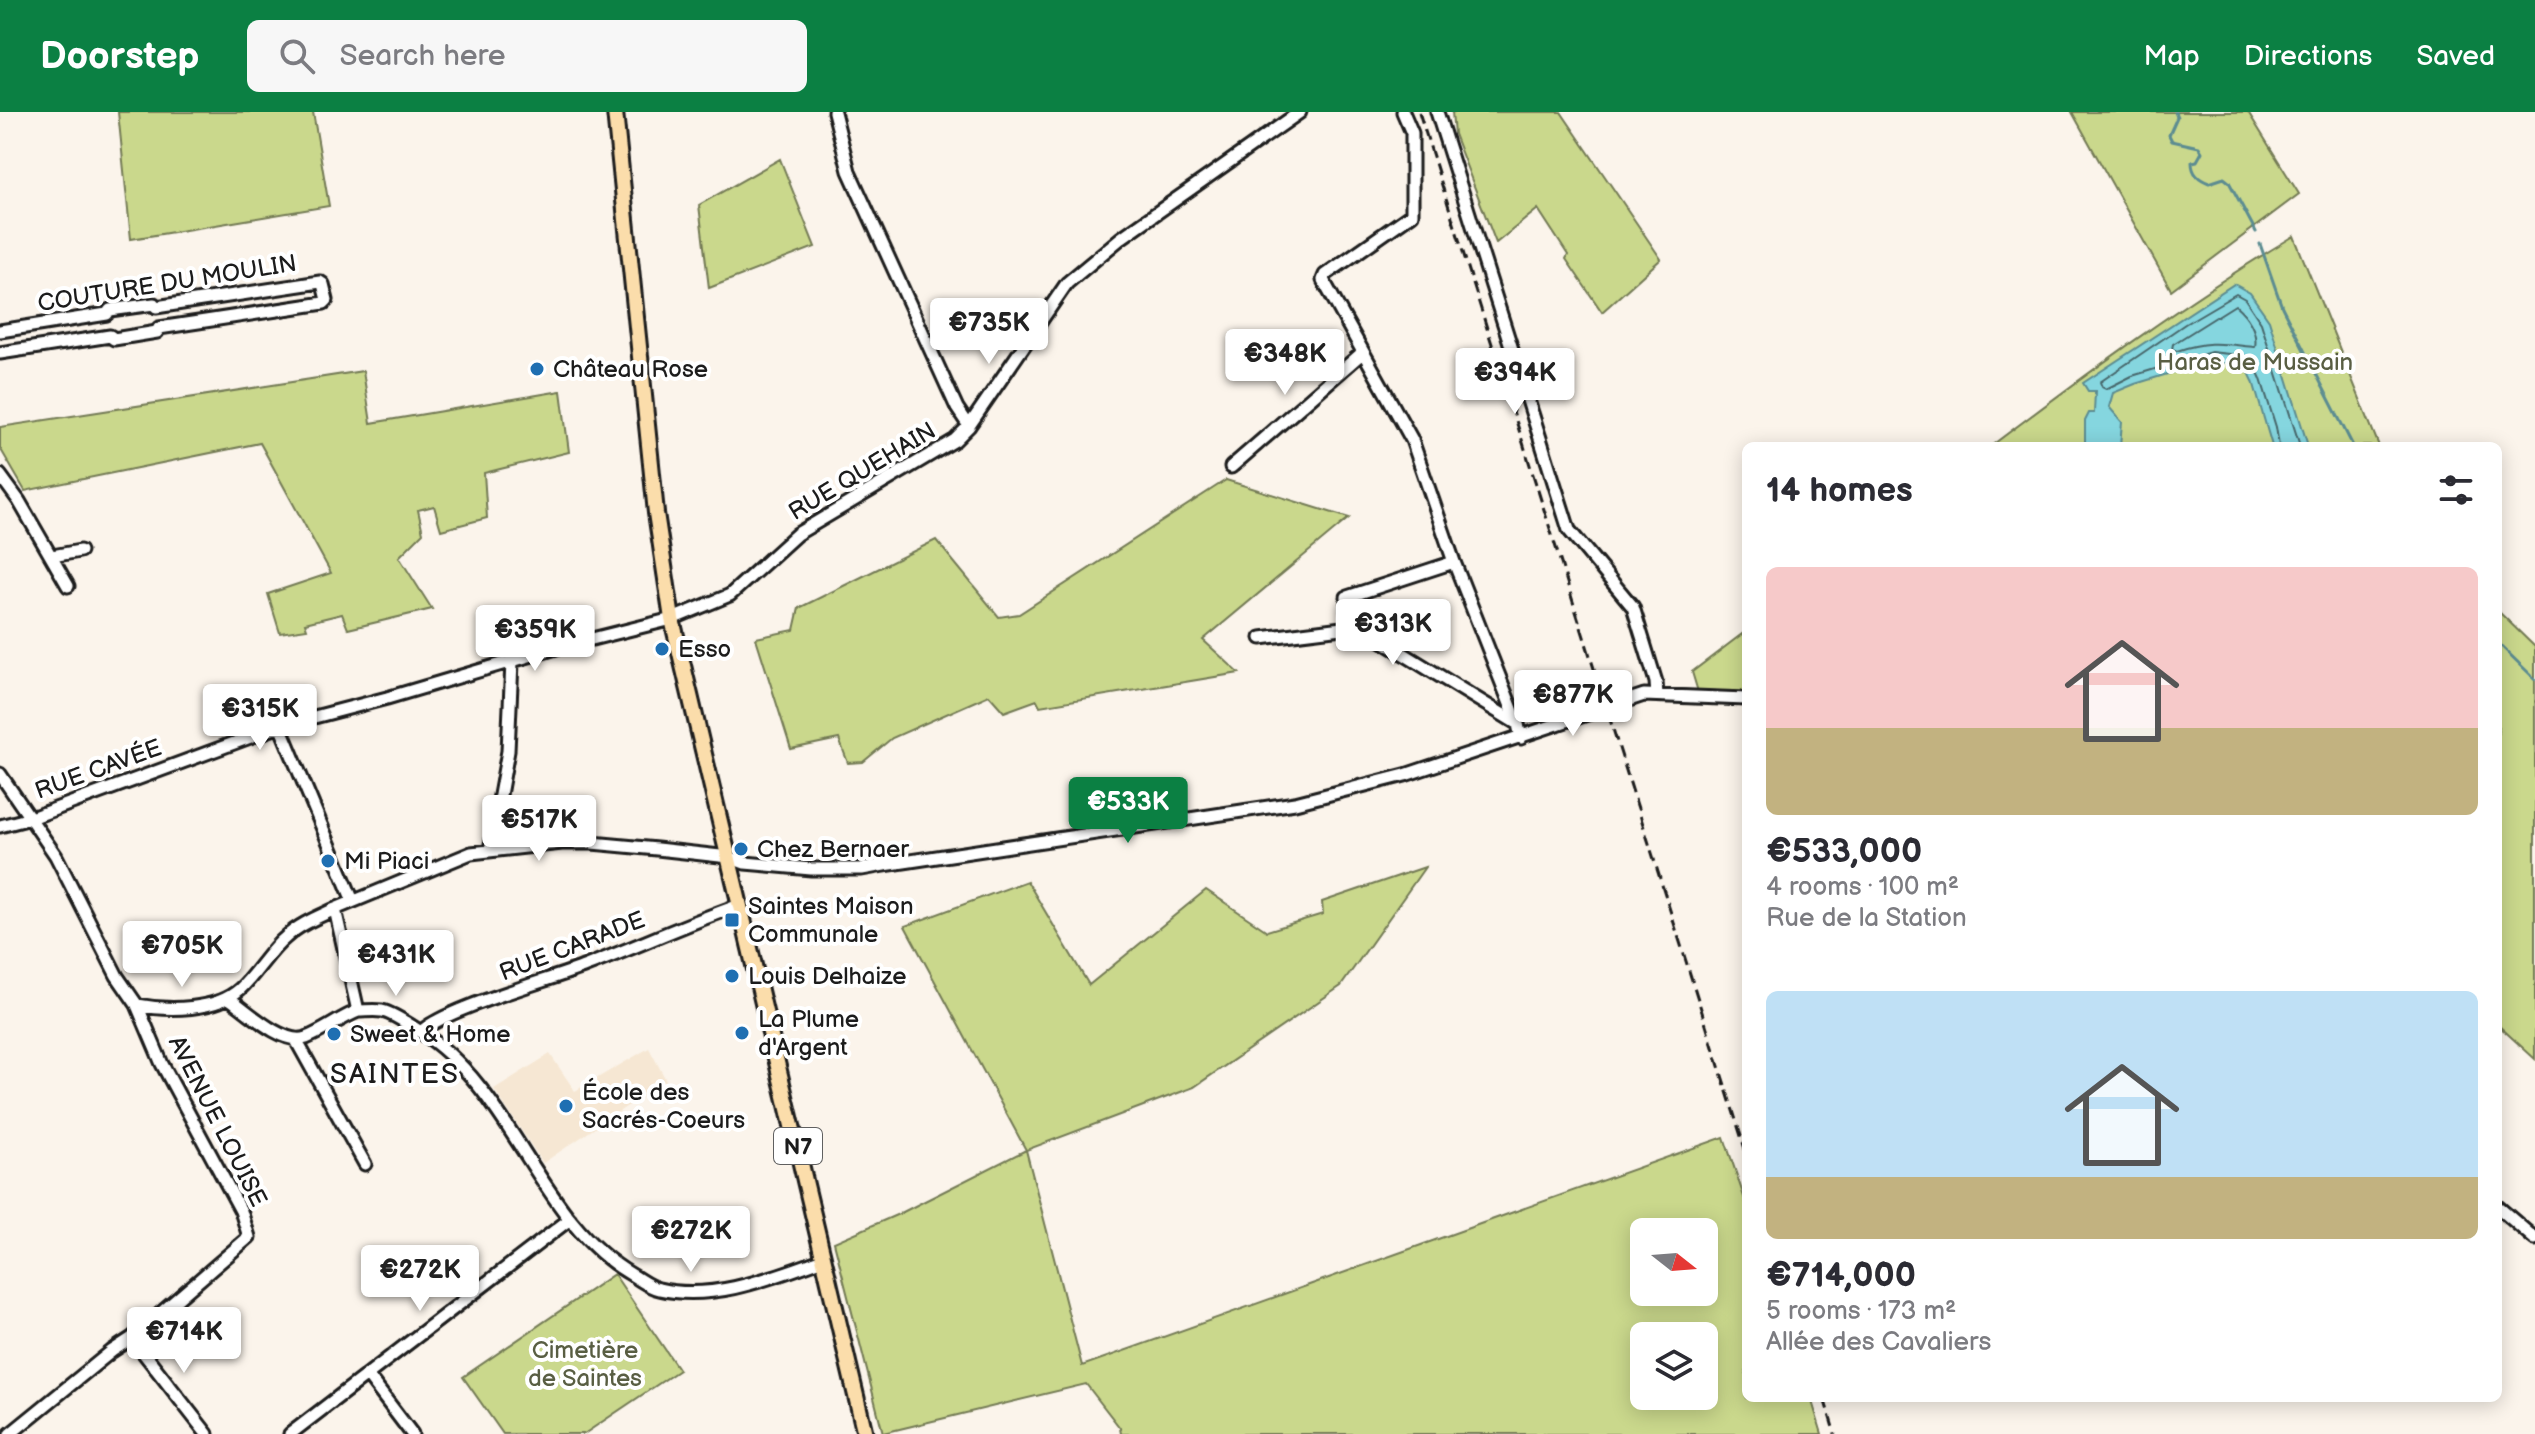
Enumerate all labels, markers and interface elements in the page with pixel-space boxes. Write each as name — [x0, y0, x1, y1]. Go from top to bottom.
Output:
search box — [247, 20, 807, 92]
text: Doorstep — [40, 34, 199, 79]
icon: search — [275, 34, 319, 78]
text: Search here — [339, 38, 506, 74]
text: Map — [2143, 40, 2200, 73]
text: Directions — [2244, 40, 2372, 73]
text: Saved — [2416, 40, 2495, 73]
street label: COUTURE DU MOULIN — [36, 249, 299, 318]
pin: €735K — [933, 298, 1045, 366]
text: €735K — [948, 308, 1030, 339]
pin: €348K — [1229, 329, 1341, 397]
text: €348K — [1243, 339, 1327, 370]
pin: €394K — [1459, 348, 1571, 416]
park label: Haras de Mussain — [2157, 348, 2353, 377]
place label: Château Rose — [553, 355, 708, 384]
text: €394K — [1473, 358, 1557, 389]
marker: Château Rose — [528, 360, 546, 378]
street label: RUE QUEHAIN — [783, 416, 941, 527]
icon: filters — [2434, 468, 2478, 512]
text: 14 homes — [1766, 470, 1913, 511]
pin: €313K — [1337, 599, 1449, 667]
pin: €359K — [479, 605, 591, 673]
text: €313K — [1354, 609, 1432, 640]
text: €359K — [494, 615, 576, 646]
icon: home — [2050, 619, 2194, 763]
place label: Esso — [678, 635, 731, 664]
marker: Esso — [653, 640, 671, 658]
pin: €877K — [1517, 670, 1629, 738]
text: €877K — [1532, 680, 1614, 711]
pin: €315K — [204, 684, 316, 752]
text: €315K — [221, 694, 299, 725]
street label: RUE CAVÉE — [31, 732, 165, 806]
pin: €533K — [1072, 777, 1184, 845]
text: €533K — [1087, 787, 1169, 818]
pin: €517K — [483, 795, 595, 863]
text: €517K — [500, 805, 578, 836]
text: €533,000 — [1766, 831, 1922, 872]
place label: Chez Bernaer — [757, 835, 909, 864]
marker: Chez Bernaer — [732, 840, 750, 858]
place label: Mi Piaci — [344, 847, 430, 876]
marker: Mi Piaci — [319, 852, 337, 870]
text: 4 rooms · 100 m² — [1766, 872, 1959, 903]
place label: Saintes Maison Communale — [748, 892, 913, 949]
text: Rue de la Station — [1766, 903, 1967, 934]
street label: RUE CARADE — [495, 905, 649, 988]
marker: Saintes Maison Communale — [723, 911, 741, 929]
pin: €705K — [126, 921, 238, 989]
pin: €431K — [340, 930, 452, 998]
text: €705K — [141, 931, 223, 962]
text: €431K — [357, 940, 435, 971]
place label: Louis Delhaize — [748, 962, 906, 991]
marker: Louis Delhaize — [723, 967, 741, 985]
place label: La Plume d'Argent — [758, 1005, 859, 1062]
place label: Sweet & Home — [350, 1020, 510, 1049]
marker: La Plume d'Argent — [733, 1024, 751, 1042]
marker: Sweet & Home — [325, 1025, 343, 1043]
street label: AVENUE LOUISE — [162, 1031, 273, 1212]
icon: home — [2050, 1043, 2194, 1187]
district label: SAINTES — [330, 1058, 460, 1091]
place label: École des Sacrés-Coeurs — [582, 1077, 745, 1135]
marker: École des Sacrés-Coeurs — [557, 1097, 575, 1115]
road number: N7 — [774, 1128, 822, 1164]
pin: €272K — [635, 1206, 747, 1274]
text: €272K — [650, 1216, 732, 1247]
north arrow — [1630, 1218, 1718, 1306]
map controls — [1630, 1218, 1718, 1410]
pin: €272K — [364, 1245, 476, 1313]
text: €272K — [379, 1255, 461, 1286]
text: €714,000 — [1766, 1255, 1916, 1296]
text: 5 rooms · 173 m² — [1766, 1296, 1956, 1327]
pin: €714K — [128, 1307, 240, 1375]
text: €714K — [145, 1317, 223, 1348]
button: layers — [1630, 1322, 1718, 1410]
text: Allée des Cavaliers — [1766, 1327, 1991, 1358]
park label: Cimetière de Saintes — [528, 1336, 642, 1393]

